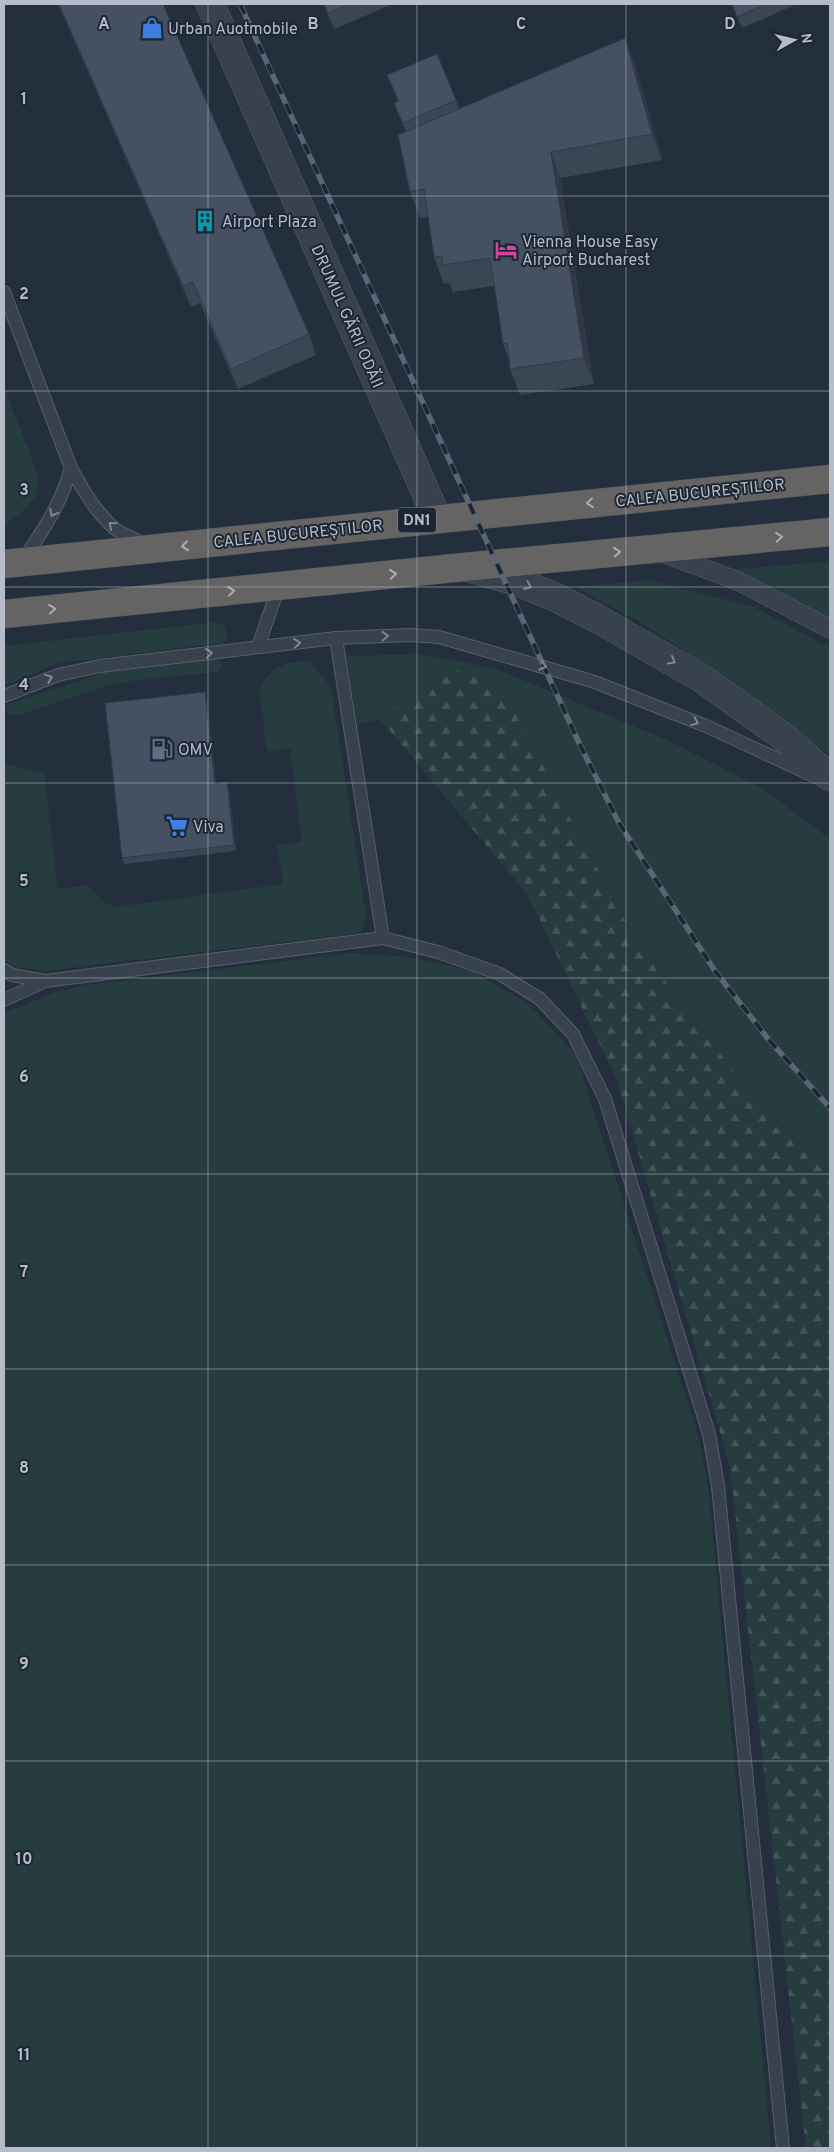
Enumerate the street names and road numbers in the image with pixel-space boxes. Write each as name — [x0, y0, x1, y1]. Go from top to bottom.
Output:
street label: DRUMUL GĂRII ODĂII — [306, 241, 389, 391]
street label: CALEA BUCUREȘTILOR — [615, 475, 786, 513]
road number: DN1 — [398, 508, 436, 532]
street label: CALEA BUCUREȘTILOR — [213, 516, 384, 554]

